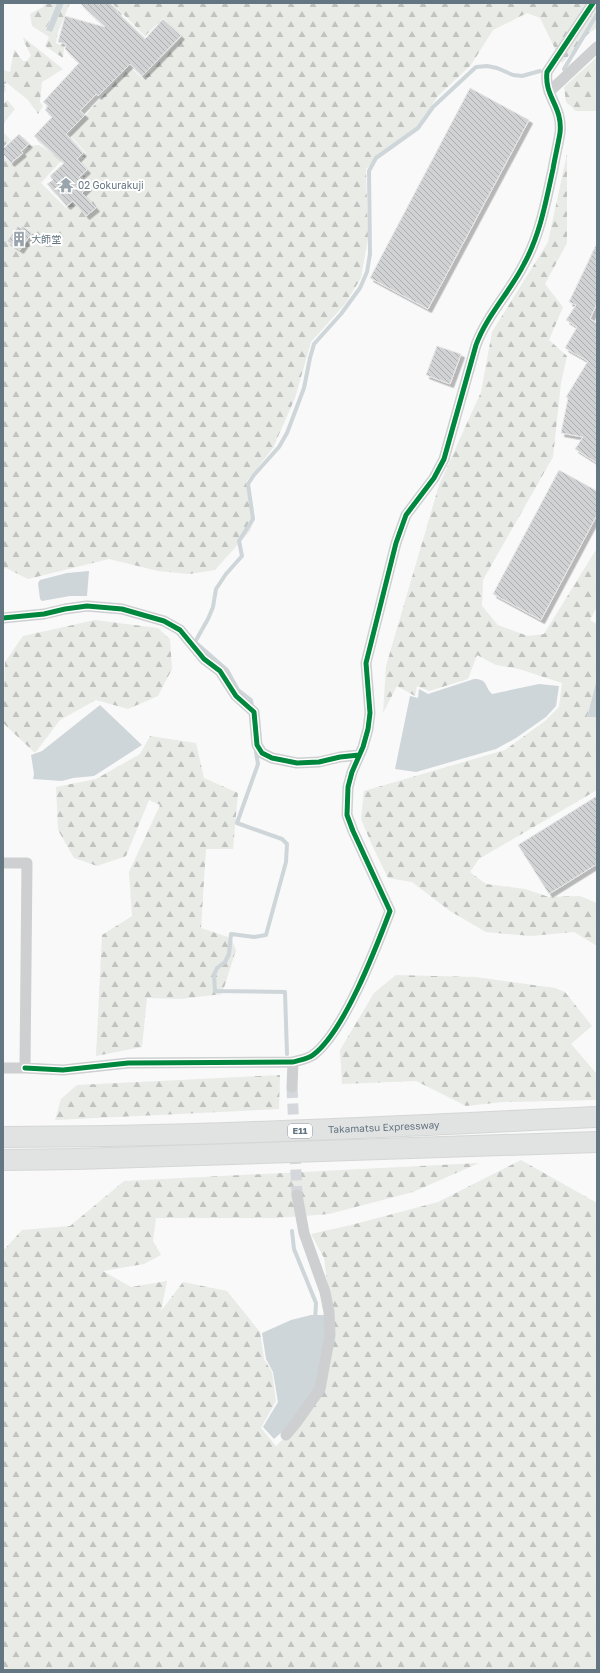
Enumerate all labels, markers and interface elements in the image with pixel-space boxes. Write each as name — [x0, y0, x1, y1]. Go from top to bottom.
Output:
temple icon: 02 Gokurakuji — [57, 176, 75, 194]
place label: 02 Gokurakuji — [78, 179, 144, 191]
building icon: 大師堂 — [10, 230, 28, 248]
place label: 大師堂 — [31, 233, 61, 245]
street label: Takamatsu Expressway — [328, 1118, 440, 1135]
road number: E11 — [288, 1124, 312, 1138]

